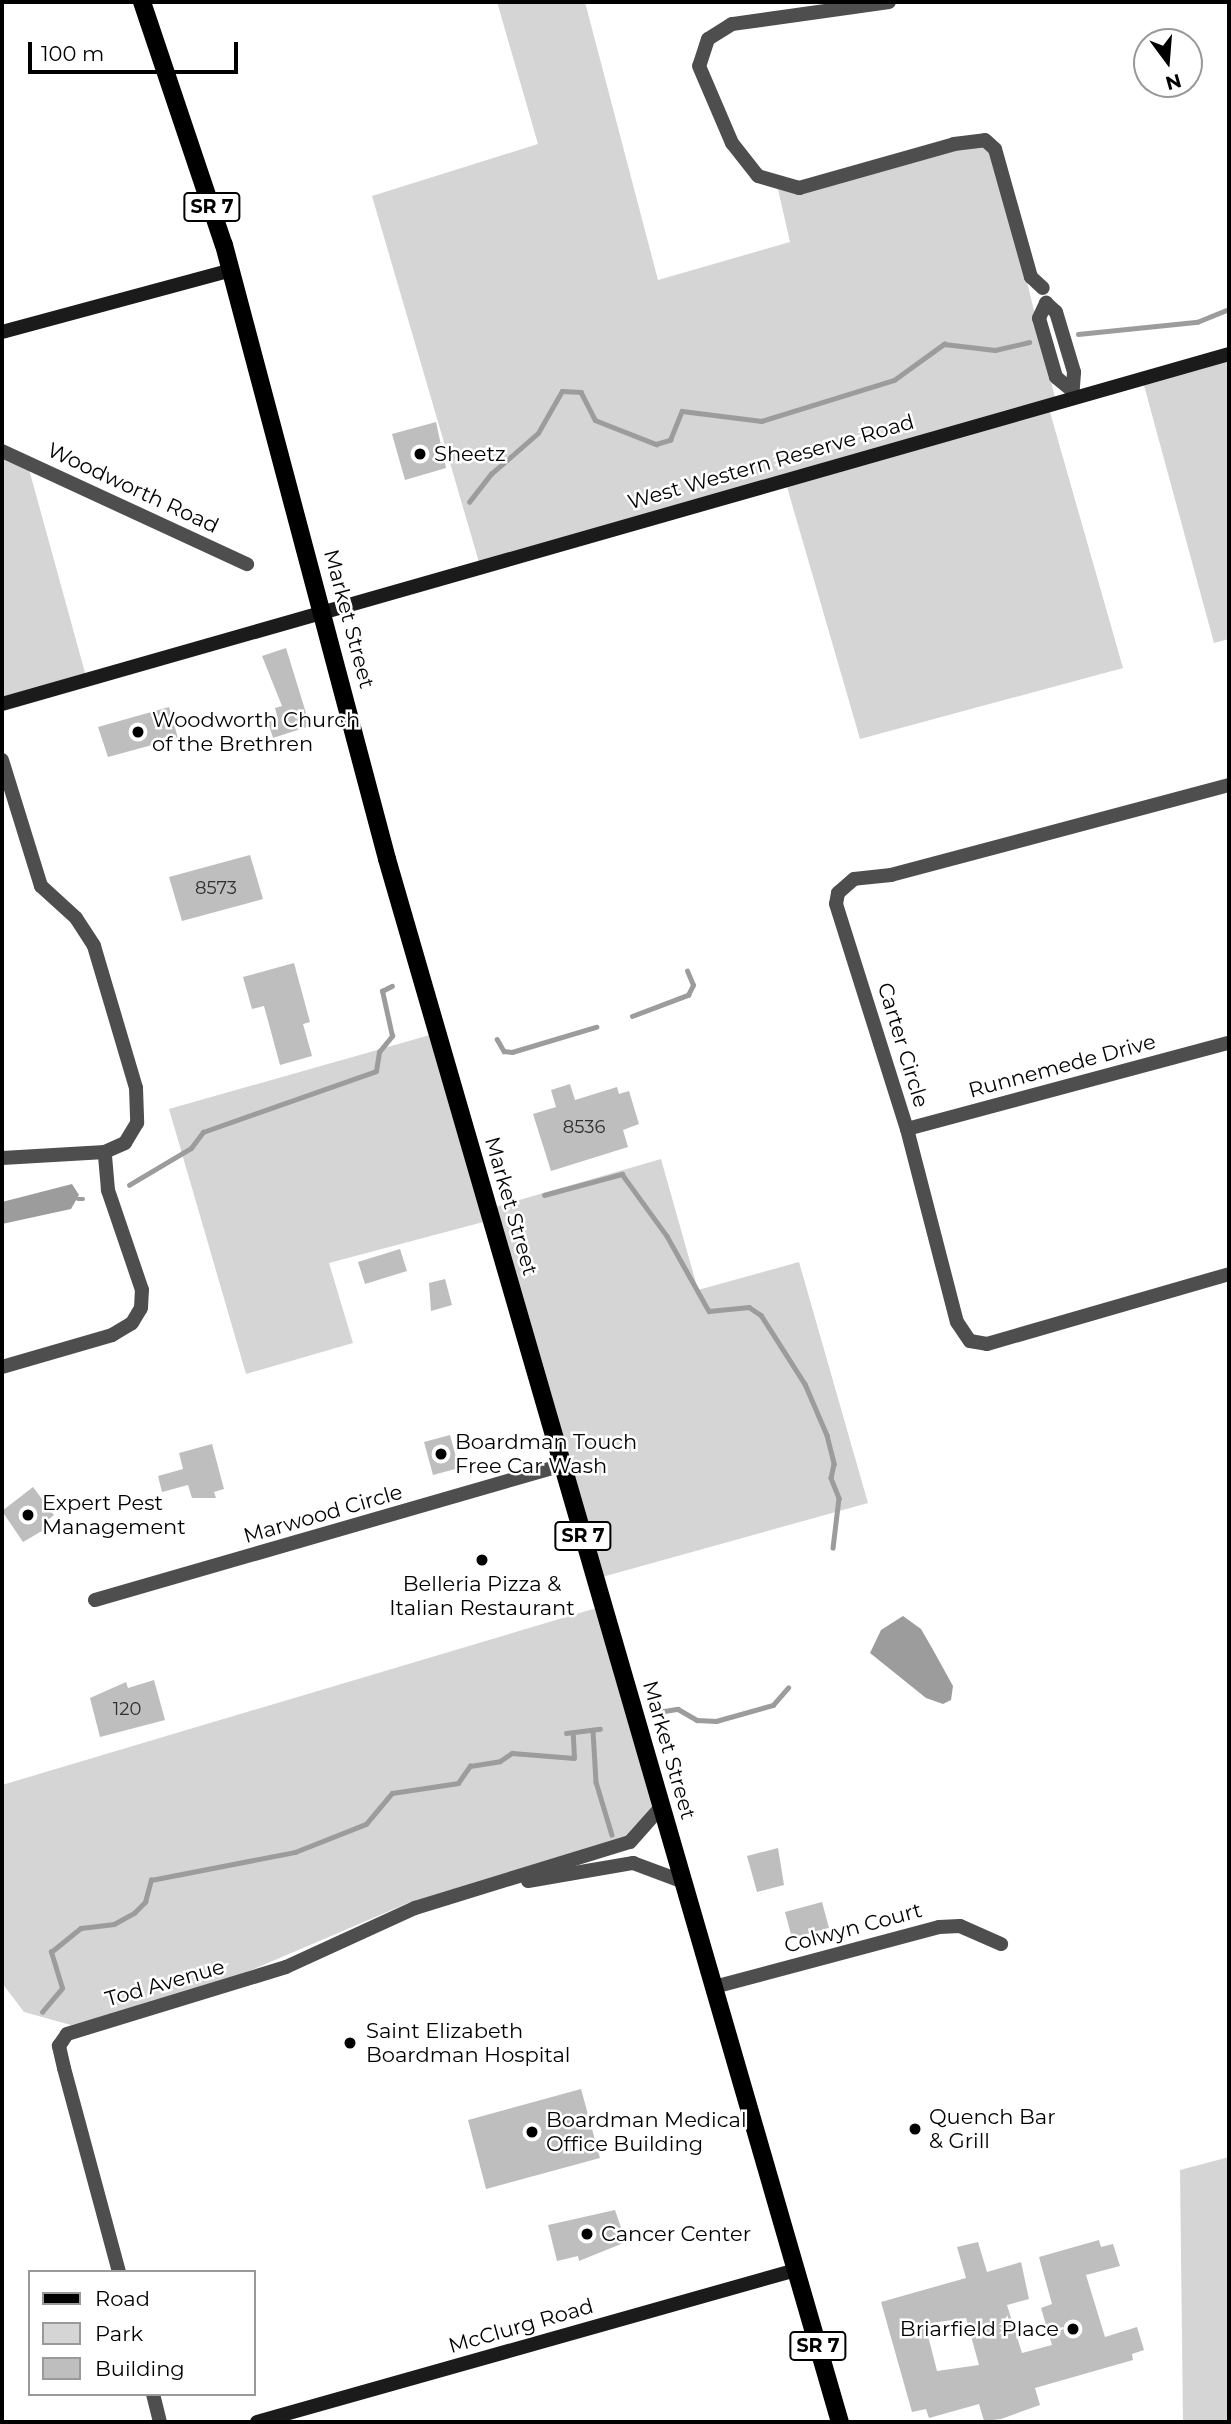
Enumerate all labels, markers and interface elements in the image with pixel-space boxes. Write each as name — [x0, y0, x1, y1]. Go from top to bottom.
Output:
scale bar — [32, 28, 242, 72]
north arrow — [1133, 28, 1203, 98]
text: 100 m — [41, 41, 104, 66]
text: N — [1163, 69, 1184, 95]
road number: SR 7 — [182, 192, 242, 223]
street label: West Western Reserve Road — [625, 409, 917, 515]
street label: Woodworth Road — [43, 437, 223, 539]
place label: Sheetz — [434, 441, 506, 467]
marker: Sheetz — [412, 446, 428, 462]
street label: Market Street — [318, 547, 380, 691]
place label: Woodworth Church of the Brethren — [152, 707, 360, 757]
marker: Woodworth Church of the Brethren — [130, 724, 146, 740]
house number: 8573 — [195, 877, 237, 899]
street label: Carter Circle — [872, 980, 934, 1110]
street label: Runnemede Drive — [966, 1029, 1158, 1103]
house number: 8536 — [563, 1116, 605, 1138]
street label: Market Street — [479, 1134, 543, 1278]
place label: Boardman Touch Free Car Wash — [455, 1429, 637, 1479]
marker: Boardman Touch Free Car Wash — [433, 1446, 449, 1462]
street label: Marwood Circle — [241, 1479, 405, 1549]
place label: Expert Pest Management — [42, 1490, 186, 1540]
marker: Expert Pest Management — [20, 1507, 36, 1523]
road number: SR 7 — [553, 1520, 613, 1552]
marker: Belleria Pizza & Italian Restaurant — [474, 1552, 490, 1568]
place label: Belleria Pizza & Italian Restaurant — [389, 1571, 575, 1621]
street label: Market Street — [637, 1678, 701, 1822]
house number: 120 — [113, 1698, 141, 1720]
street label: Colwyn Court — [781, 1898, 925, 1958]
street label: Tod Avenue — [102, 1954, 228, 2012]
place label: Saint Elizabeth Boardman Hospital — [366, 2018, 570, 2068]
marker: Saint Elizabeth Boardman Hospital — [340, 2033, 360, 2053]
place label: Quench Bar & Grill — [929, 2104, 1056, 2154]
place label: Boardman Medical Office Building — [546, 2107, 747, 2157]
marker: Quench Bar & Grill — [907, 2121, 923, 2137]
marker: Boardman Medical Office Building — [524, 2124, 540, 2140]
place label: Cancer Center — [601, 2221, 751, 2247]
marker: Cancer Center — [579, 2226, 595, 2242]
legend — [28, 2270, 256, 2396]
text: Road — [95, 2286, 150, 2311]
street label: McClurg Road — [446, 2293, 596, 2359]
place label: Briarfield Place — [900, 2316, 1059, 2342]
text: Park — [95, 2321, 143, 2346]
marker: Briarfield Place — [1065, 2321, 1081, 2337]
road number: SR 7 — [788, 2330, 848, 2362]
text: Building — [95, 2356, 185, 2381]

